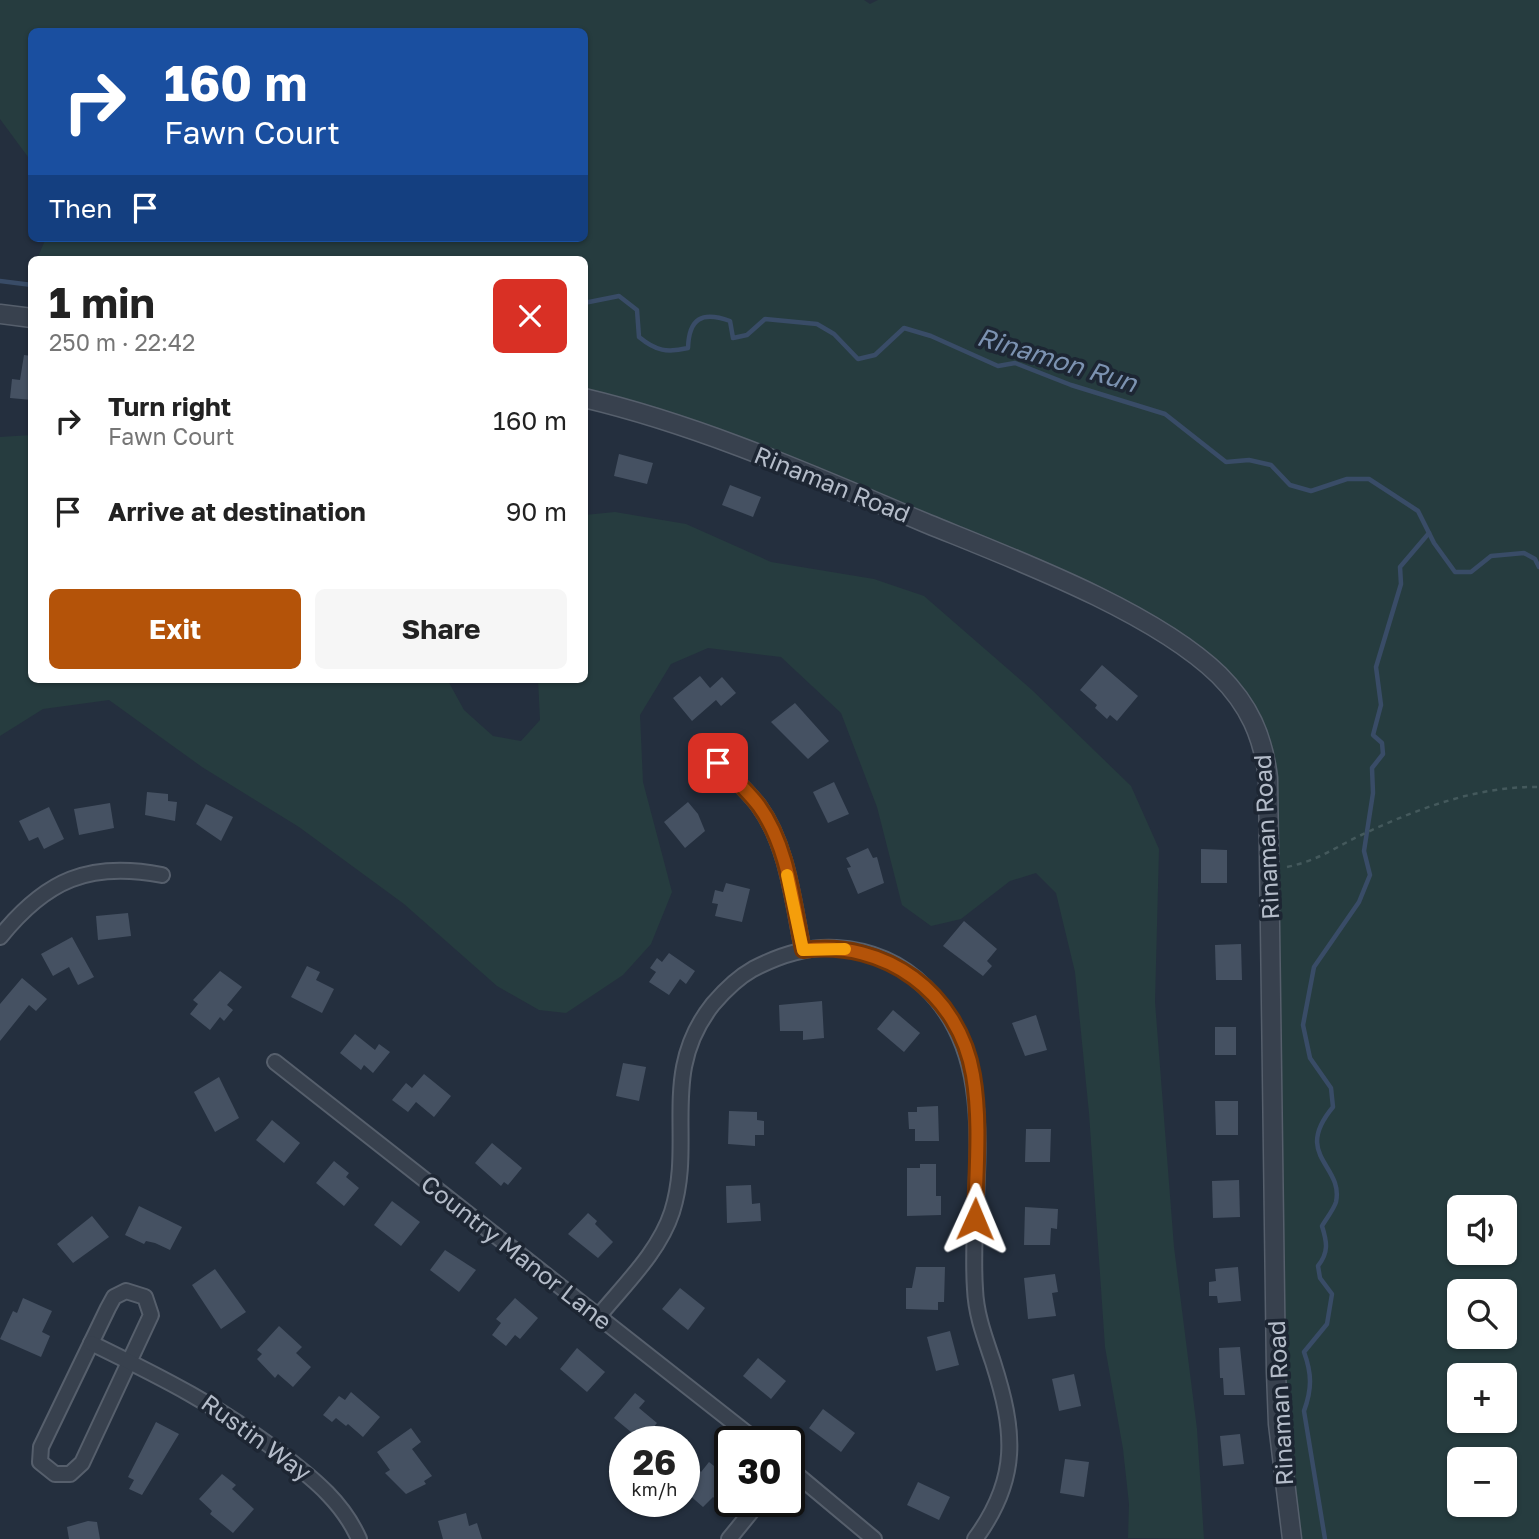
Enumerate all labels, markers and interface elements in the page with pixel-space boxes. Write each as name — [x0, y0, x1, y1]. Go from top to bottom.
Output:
text: 160 m — [164, 53, 307, 112]
icon: right — [49, 56, 140, 147]
text: Fawn Court — [164, 113, 340, 151]
icon: arrive — [126, 189, 164, 227]
text: Then — [49, 193, 112, 224]
text: 1 min — [49, 277, 155, 327]
button: close — [493, 279, 567, 353]
water label: Rinamon Run — [974, 321, 1142, 399]
text: 250 m · 22:42 — [49, 328, 195, 356]
text: Turn right — [108, 391, 231, 422]
icon: right — [49, 402, 87, 440]
text: 160 m — [493, 405, 567, 436]
text: Fawn Court — [108, 422, 235, 450]
street label: Rinaman Road — [750, 439, 915, 528]
icon: arrive — [49, 493, 87, 531]
text: Arrive at destination — [108, 496, 366, 527]
text: 90 m — [506, 496, 567, 527]
button: Exit — [49, 589, 301, 669]
button: Share — [315, 589, 567, 669]
pin — [688, 733, 748, 793]
icon: arrive — [699, 744, 737, 782]
street label: Rinaman Road — [1247, 754, 1284, 920]
street label: Country Manor Lane — [416, 1168, 618, 1335]
position arrow — [938, 1182, 1012, 1256]
map controls — [1447, 1195, 1517, 1517]
button: sound — [1447, 1195, 1517, 1265]
button: search — [1447, 1279, 1517, 1349]
street label: Rinaman Road — [1261, 1320, 1298, 1486]
button: + — [1447, 1363, 1517, 1433]
street label: Rustin Way — [196, 1387, 317, 1486]
speed limit sign: 30 — [714, 1426, 805, 1517]
text: 26 — [633, 1441, 676, 1483]
button: − — [1447, 1447, 1517, 1517]
text: km/h — [632, 1478, 677, 1500]

